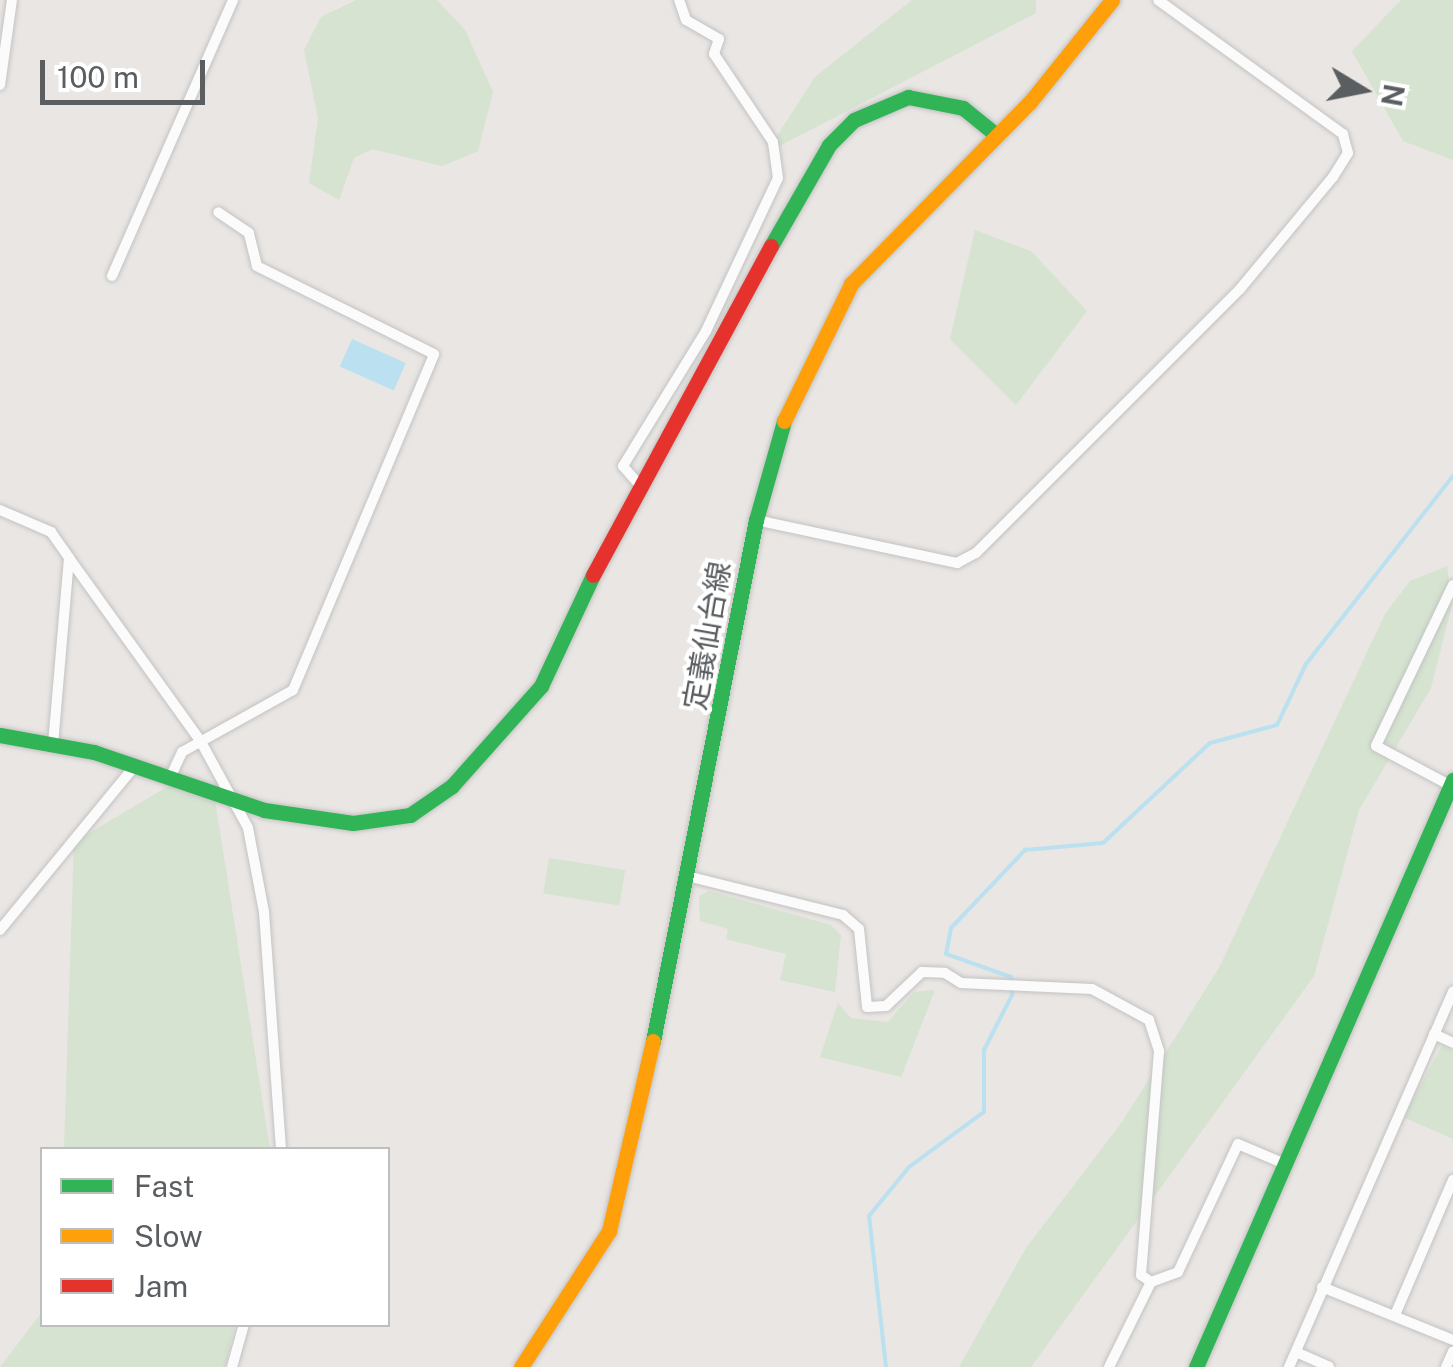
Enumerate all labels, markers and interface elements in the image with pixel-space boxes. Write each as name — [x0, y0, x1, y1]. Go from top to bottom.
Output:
scale bar — [45, 40, 210, 102]
north arrow — [1313, 40, 1413, 140]
text: 100 m — [57, 59, 139, 95]
text: N — [1375, 82, 1411, 109]
street label: 定義仙台線 — [676, 559, 738, 713]
legend — [40, 1147, 390, 1327]
text: Fast — [134, 1168, 194, 1204]
text: Slow — [134, 1218, 203, 1254]
text: Jam — [134, 1268, 188, 1304]

